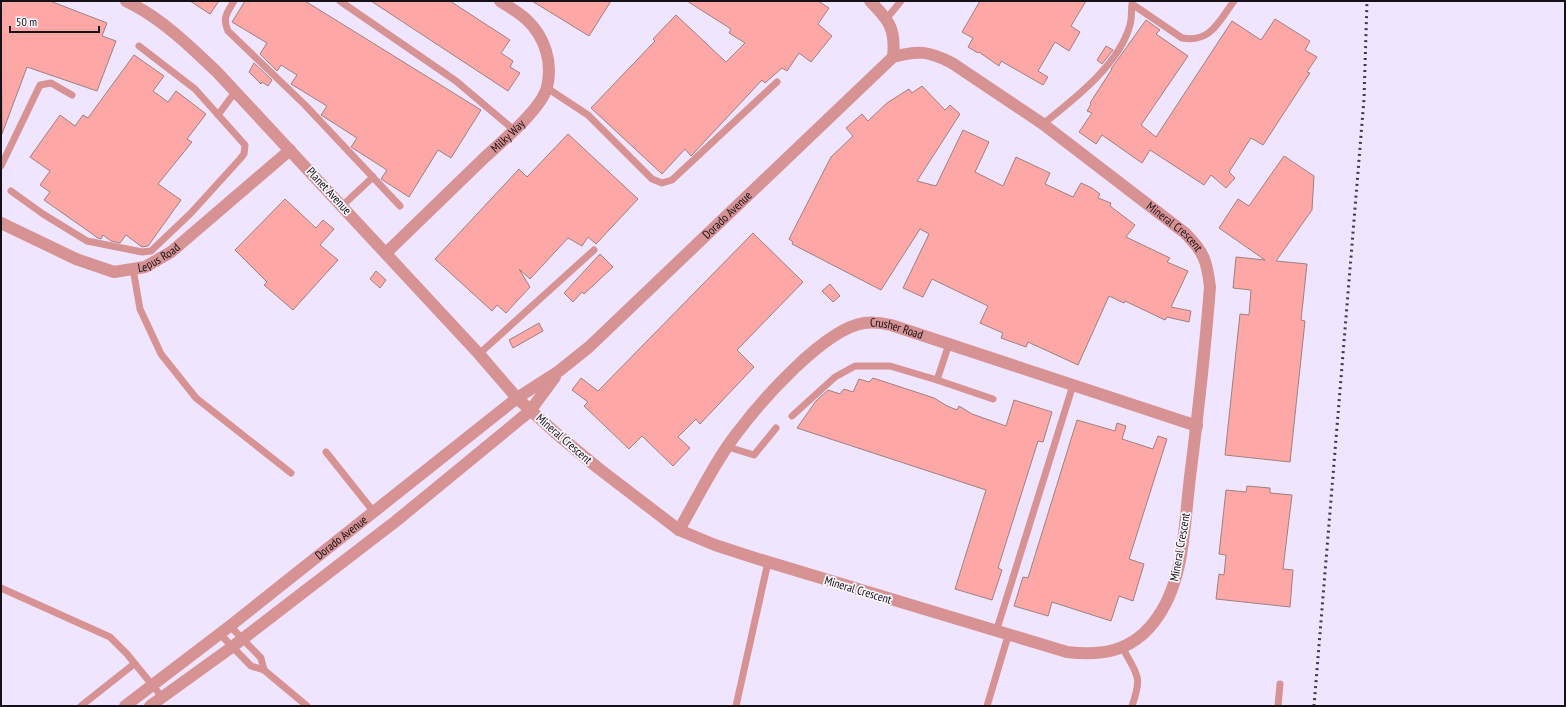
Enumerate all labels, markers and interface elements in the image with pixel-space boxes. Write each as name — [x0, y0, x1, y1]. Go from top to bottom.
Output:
scale bar — [10, 8, 99, 34]
text: 50 m — [16, 14, 37, 29]
street label: Milky Way — [487, 116, 528, 155]
street label: Planet Avenue — [304, 164, 355, 217]
street label: Dorado Avenue — [699, 188, 755, 242]
street label: Mineral Crescent — [1144, 198, 1207, 255]
street label: Lepus Road — [137, 240, 183, 275]
street label: Crusher Road — [870, 315, 925, 342]
street label: Mineral Crescent — [533, 410, 596, 467]
street label: Mineral Crescent — [1166, 511, 1193, 582]
street label: Dorado Avenue — [312, 512, 370, 563]
street label: Mineral Crescent — [823, 572, 894, 607]

